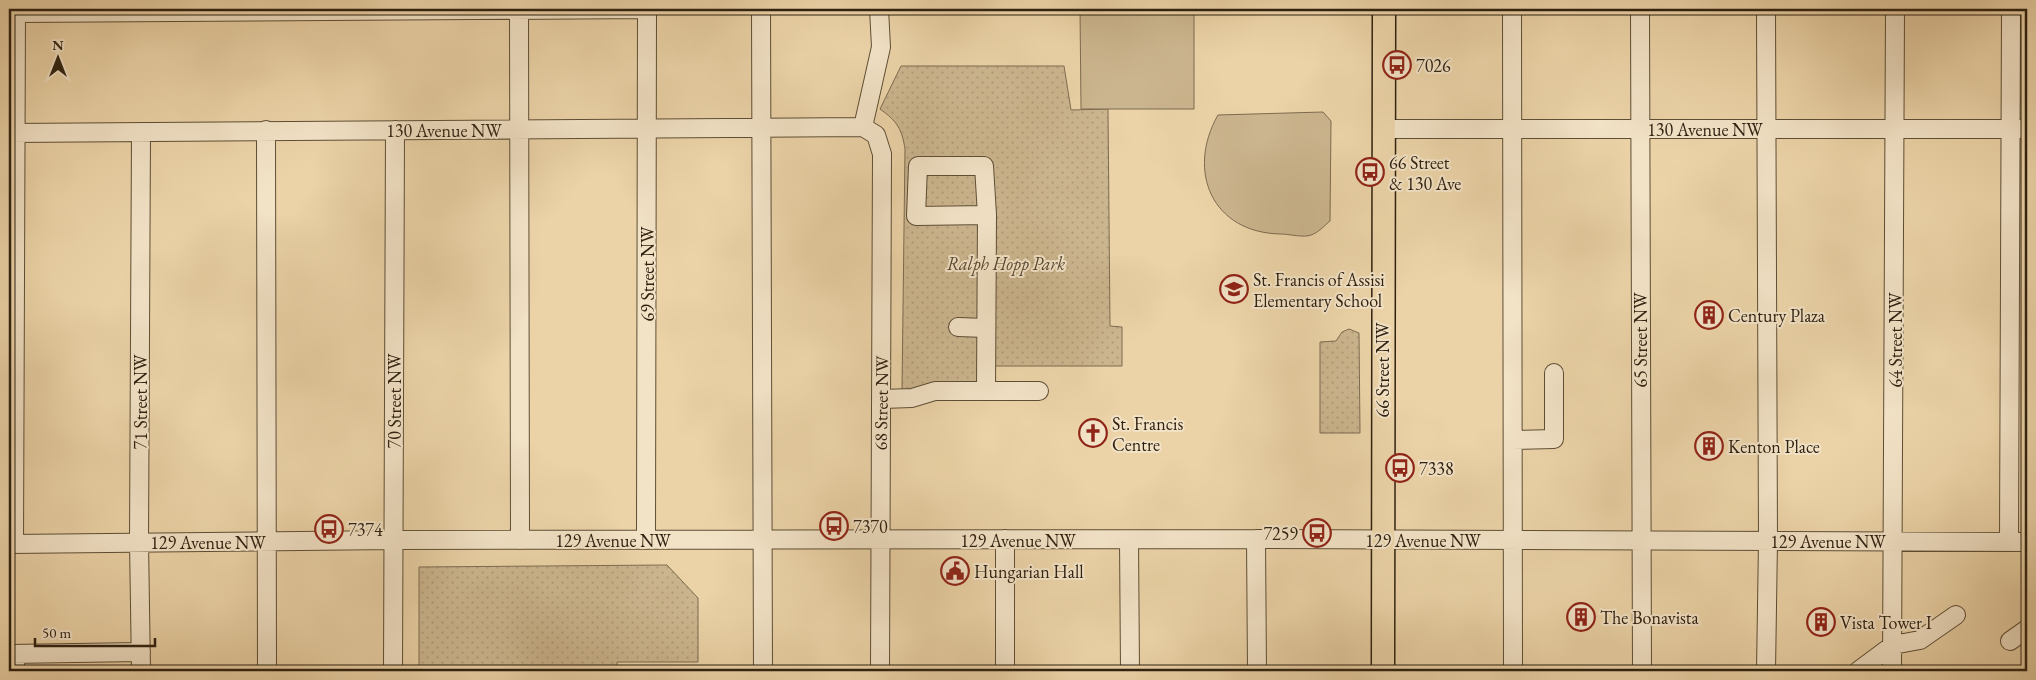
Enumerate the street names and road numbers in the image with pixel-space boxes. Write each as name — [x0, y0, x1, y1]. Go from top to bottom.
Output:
street label: 130 Avenue NW — [1647, 118, 1763, 141]
street label: 130 Avenue NW — [386, 119, 502, 142]
street label: 69 Street NW — [636, 226, 659, 321]
street label: 65 Street NW — [1629, 292, 1652, 387]
street label: 64 Street NW — [1884, 292, 1907, 387]
street label: 66 Street NW — [1371, 322, 1394, 417]
street label: 70 Street NW — [383, 353, 406, 448]
street label: 71 Street NW — [129, 354, 152, 449]
street label: 68 Street NW — [869, 355, 893, 451]
street label: 129 Avenue NW — [555, 529, 671, 552]
street label: 129 Avenue NW — [960, 529, 1076, 552]
street label: 129 Avenue NW — [1365, 529, 1481, 552]
street label: 129 Avenue NW — [1770, 530, 1886, 553]
street label: 129 Avenue NW — [150, 531, 266, 554]

